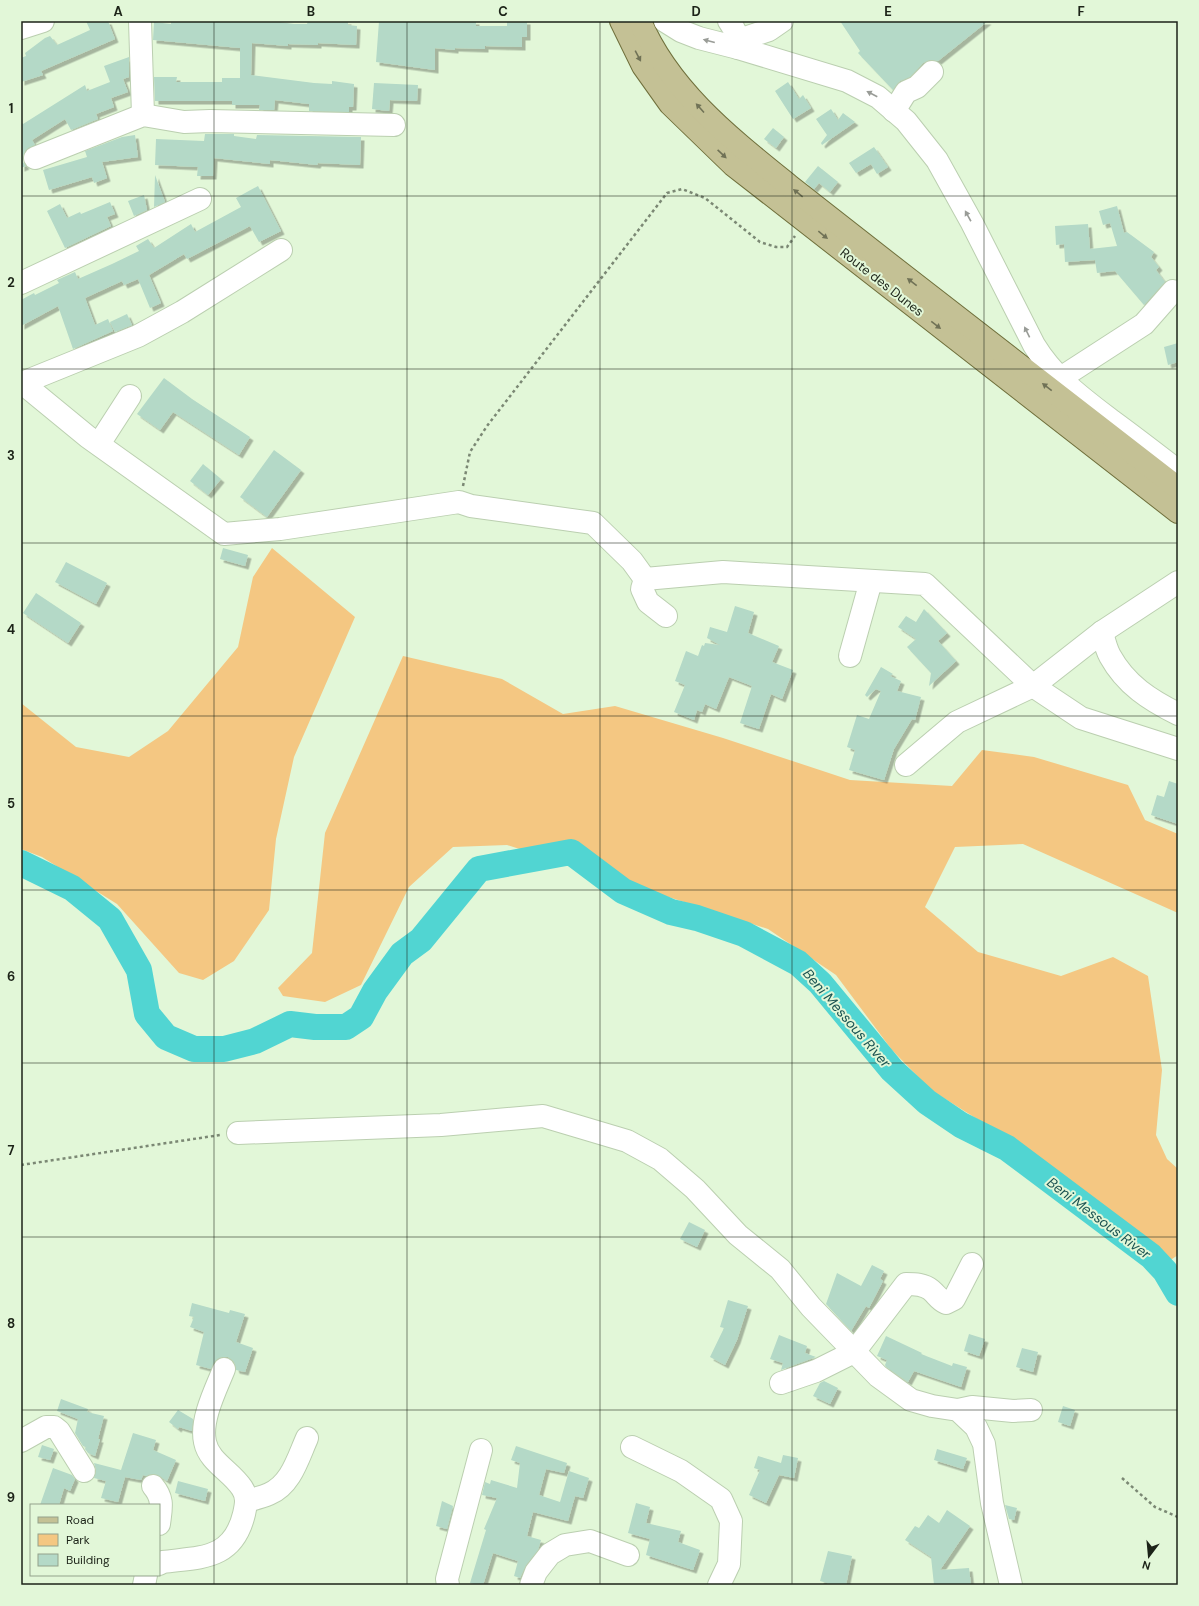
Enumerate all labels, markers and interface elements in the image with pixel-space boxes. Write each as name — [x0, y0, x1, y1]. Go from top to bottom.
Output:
text: A — [113, 3, 123, 20]
text: B — [307, 3, 315, 20]
text: C — [498, 3, 508, 20]
text: D — [691, 3, 701, 20]
text: E — [884, 3, 892, 20]
text: F — [1077, 3, 1085, 20]
one-way arrow — [703, 37, 715, 43]
one-way arrow — [635, 50, 641, 62]
one-way arrow — [866, 91, 878, 97]
text: 1 — [9, 100, 13, 117]
one-way arrow — [695, 103, 705, 113]
one-way arrow — [717, 149, 727, 159]
one-way arrow — [793, 188, 804, 197]
one-way arrow — [965, 210, 972, 222]
one-way arrow — [818, 231, 829, 239]
street label: Route des Dunes — [837, 244, 927, 320]
text: 2 — [7, 274, 15, 291]
one-way arrow — [906, 277, 917, 286]
one-way arrow — [931, 320, 942, 329]
one-way arrow — [1024, 326, 1030, 338]
one-way arrow — [1042, 383, 1053, 392]
text: 3 — [7, 447, 15, 464]
text: 4 — [7, 621, 15, 638]
text: 5 — [7, 795, 15, 812]
water label: Beni Messous River — [799, 965, 895, 1072]
text: 6 — [7, 968, 15, 985]
text: 7 — [8, 1142, 15, 1159]
water label: Beni Messous River — [1044, 1173, 1155, 1263]
text: 8 — [7, 1315, 15, 1332]
text: 9 — [7, 1489, 15, 1506]
legend — [30, 1504, 160, 1576]
text: Road — [66, 1512, 94, 1528]
text: Park — [66, 1532, 90, 1548]
north arrow — [1129, 1536, 1169, 1576]
text: Building — [66, 1552, 110, 1568]
text: N — [1140, 1558, 1152, 1573]

